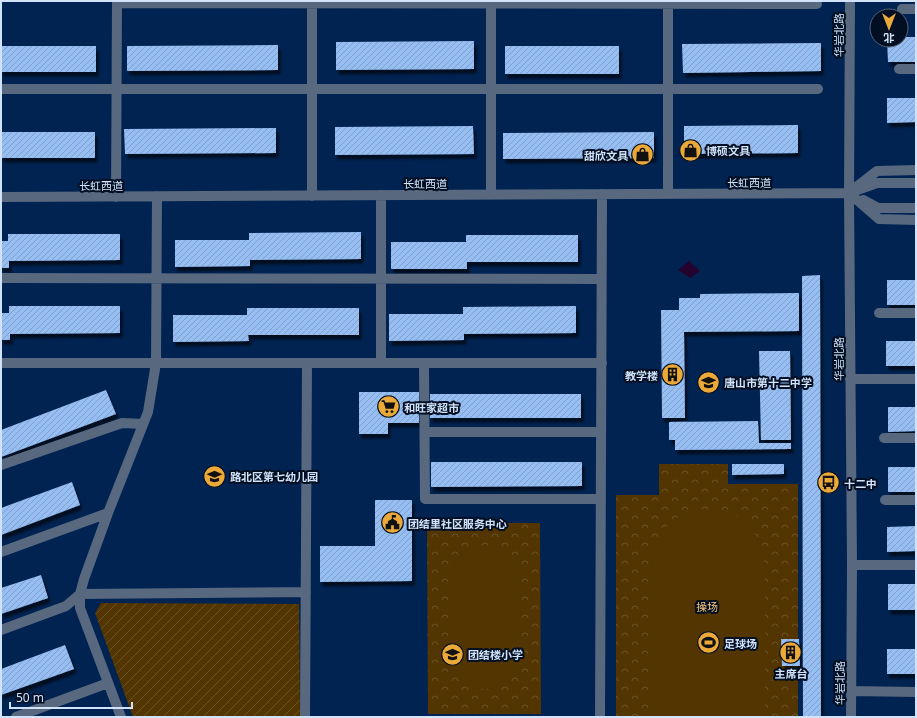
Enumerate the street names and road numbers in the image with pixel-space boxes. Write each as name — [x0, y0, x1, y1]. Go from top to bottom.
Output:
street label: 华岩北路 — [831, 13, 846, 57]
street label: 长虹西道 — [727, 175, 771, 190]
street label: 长虹西道 — [403, 176, 447, 191]
street label: 长虹西道 — [79, 178, 123, 193]
street label: 华岩北路 — [831, 337, 846, 381]
street label: 华岩北路 — [832, 661, 847, 705]

